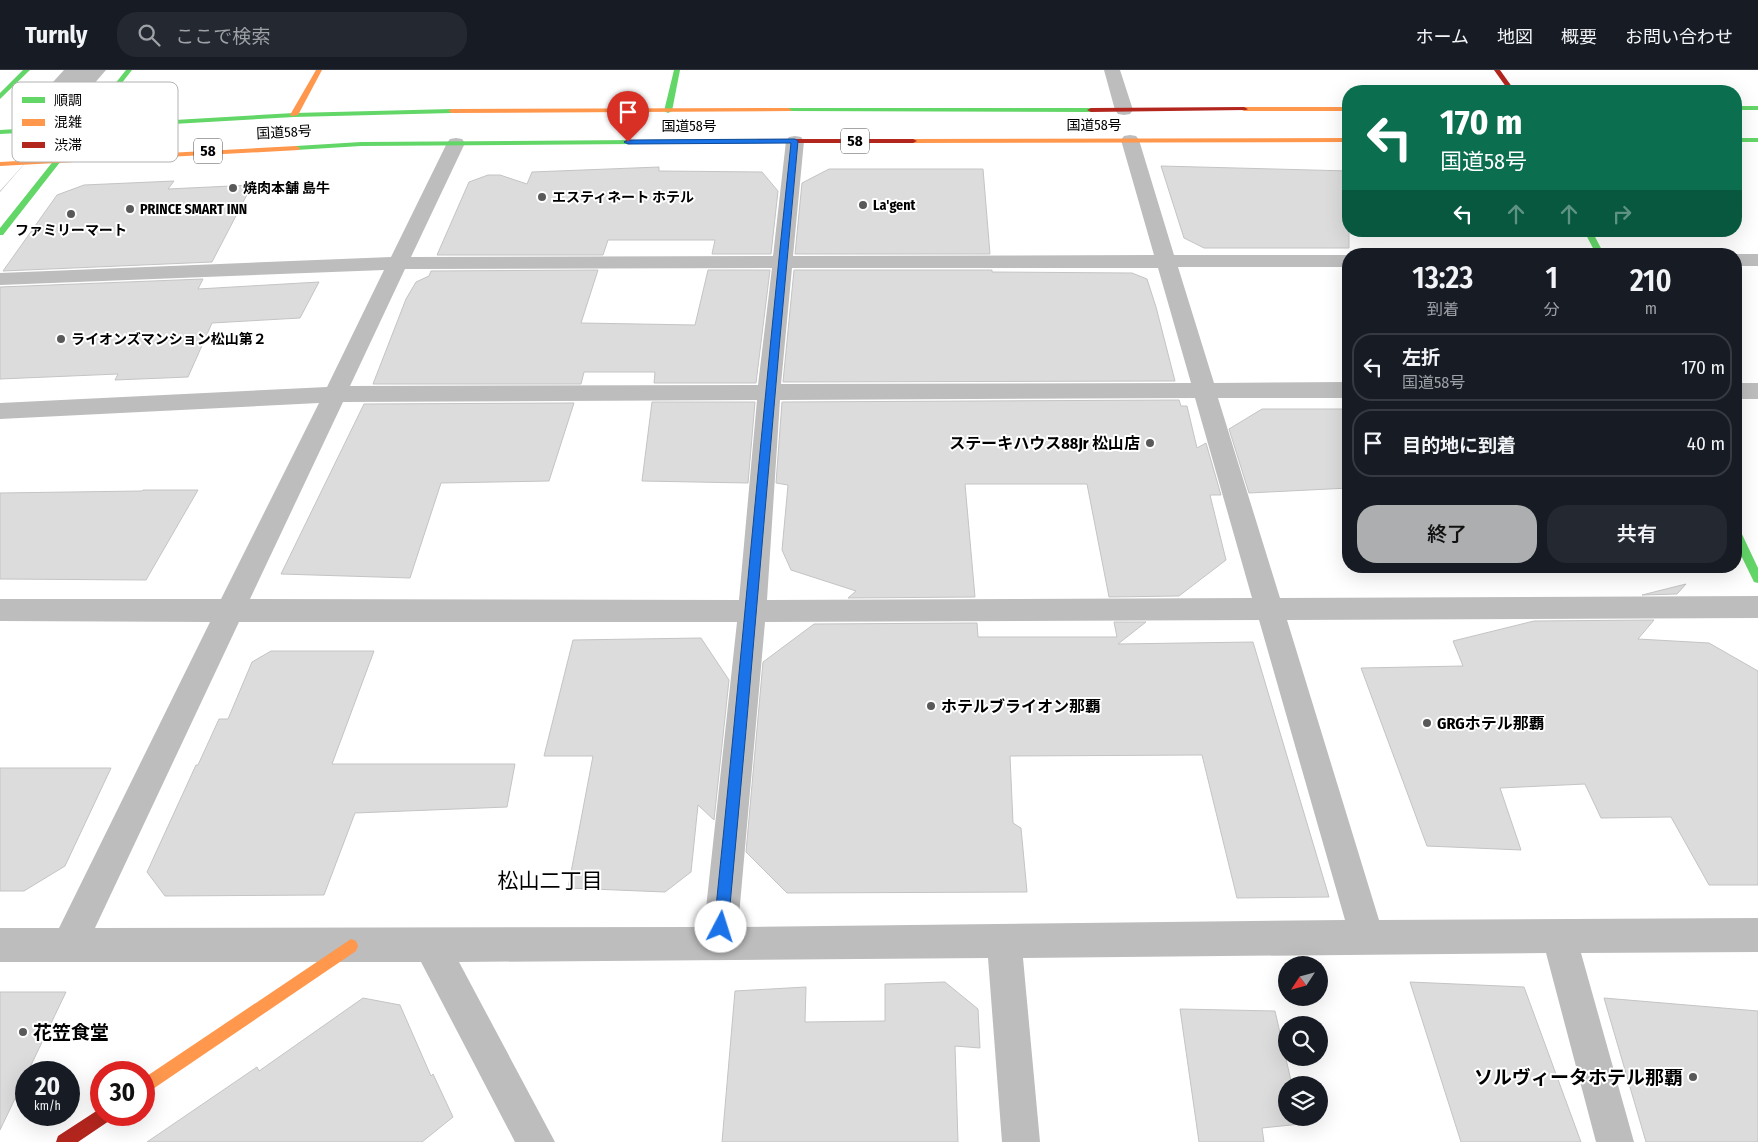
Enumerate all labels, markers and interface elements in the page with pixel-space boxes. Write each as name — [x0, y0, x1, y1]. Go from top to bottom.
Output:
search box — [117, 12, 467, 57]
text: Turnly — [25, 21, 87, 49]
icon: search — [135, 21, 163, 49]
text: ここで検索 — [175, 25, 270, 48]
text: ホーム — [1416, 26, 1469, 48]
text: 地図 — [1497, 26, 1533, 48]
text: 概要 — [1561, 26, 1597, 48]
text: お問い合わせ — [1625, 26, 1733, 48]
legend — [12, 82, 178, 162]
pin — [607, 91, 649, 142]
text: 順調 — [54, 92, 82, 109]
icon: arrive — [614, 98, 642, 126]
text: 170 m — [1440, 101, 1523, 143]
icon: left — [1357, 105, 1422, 170]
text: 混雑 — [54, 114, 82, 131]
street label: 国道58号 — [1066, 117, 1122, 134]
street label: 国道58号 — [661, 118, 717, 135]
street label: 国道58号 — [256, 123, 312, 142]
road number: 58 — [841, 128, 869, 154]
text: 渋滞 — [54, 137, 82, 154]
road number: 58 — [194, 138, 222, 164]
text: 国道58号 — [1440, 148, 1527, 175]
place label: 焼肉本舗 島牛 — [243, 180, 330, 197]
marker: 焼肉本舗 島牛 — [227, 182, 239, 194]
place label: エスティネート ホテル — [552, 189, 694, 206]
marker: エスティネート ホテル — [536, 191, 548, 203]
place label: La'gent — [873, 197, 916, 214]
marker: La'gent — [857, 199, 869, 211]
icon: left — [1449, 200, 1477, 228]
icon: ahead — [1502, 200, 1530, 228]
icon: ahead — [1555, 200, 1583, 228]
icon: right — [1608, 200, 1636, 228]
place label: PRINCE SMART INN — [140, 201, 247, 218]
marker: PRINCE SMART INN — [124, 203, 136, 215]
marker: ファミリーマート — [65, 208, 77, 220]
place label: ファミリーマート — [15, 222, 127, 239]
text: 13:23 — [1412, 260, 1473, 296]
text: 1 — [1545, 260, 1558, 296]
text: 210 — [1630, 263, 1672, 299]
text: m — [1645, 299, 1657, 318]
text: 到着 — [1427, 300, 1459, 319]
text: 分 — [1544, 300, 1560, 319]
place label: ライオンズマンション松山第２ — [71, 331, 267, 348]
marker: ライオンズマンション松山第２ — [55, 333, 67, 345]
text: 左折 — [1402, 346, 1440, 369]
icon: left — [1359, 353, 1387, 381]
text: 170 m — [1681, 356, 1725, 379]
text: 国道58号 — [1402, 373, 1465, 392]
icon: arrive — [1359, 429, 1387, 457]
text: 40 m — [1687, 432, 1725, 455]
place label: ステーキハウス88Jr 松山店 — [949, 434, 1140, 453]
text: 目的地に到着 — [1402, 434, 1516, 457]
marker: ステーキハウス88Jr 松山店 — [1144, 437, 1156, 449]
button: 終了 — [1357, 505, 1537, 563]
button: 共有 — [1547, 505, 1727, 563]
place label: ホテルブライオン那覇 — [941, 697, 1101, 716]
marker: ホテルブライオン那覇 — [925, 700, 937, 712]
place label: GRGホテル那覇 — [1437, 714, 1545, 733]
marker: GRGホテル那覇 — [1421, 717, 1433, 729]
district label: 松山二丁目 — [498, 868, 603, 894]
position arrow — [694, 900, 746, 952]
north arrow — [1278, 956, 1328, 1006]
map controls — [1278, 956, 1328, 1126]
button: search — [1278, 1016, 1328, 1066]
place label: 花笠食堂 — [33, 1021, 109, 1044]
marker: 花笠食堂 — [17, 1026, 29, 1038]
speed limit sign: 30 — [90, 1061, 155, 1126]
place label: ソルヴィータホテル那覇 — [1474, 1066, 1683, 1089]
marker: ソルヴィータホテル那覇 — [1687, 1071, 1699, 1083]
text: 20 — [35, 1072, 60, 1102]
button: layers — [1278, 1076, 1328, 1126]
text: km/h — [34, 1099, 61, 1113]

